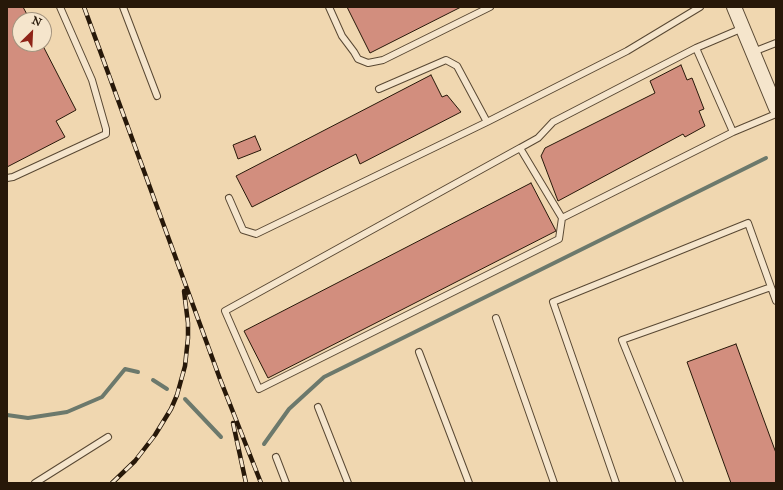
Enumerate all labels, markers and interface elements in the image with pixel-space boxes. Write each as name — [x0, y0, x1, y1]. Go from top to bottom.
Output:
north arrow — [12, 12, 52, 52]
text: N — [30, 14, 44, 29]

